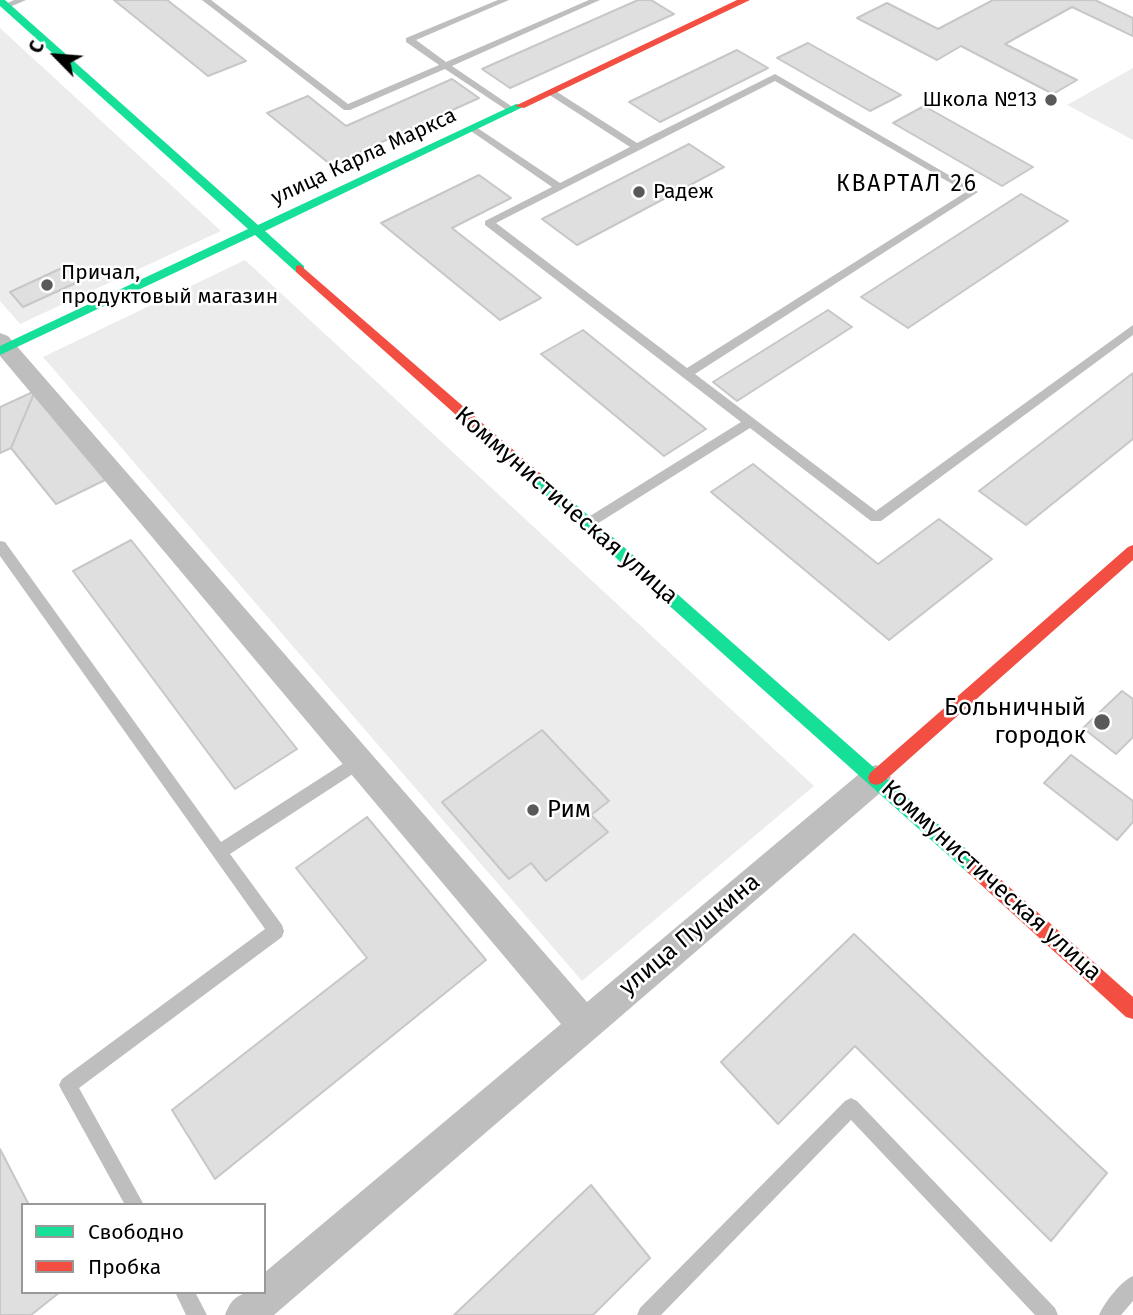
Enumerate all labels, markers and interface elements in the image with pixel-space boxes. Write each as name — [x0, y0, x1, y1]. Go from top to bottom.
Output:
north arrow — [21, 21, 91, 91]
text: С — [24, 37, 49, 57]
place label: Школа №13 — [923, 87, 1037, 113]
marker: Школа №13 — [1043, 92, 1059, 108]
street label: улица Карла Маркса — [267, 103, 461, 211]
district label: КВАРТАЛ 26 — [837, 171, 977, 199]
place label: Радеж — [653, 179, 714, 205]
marker: Радеж — [631, 184, 647, 200]
place label: Причал, продуктовый магазин — [61, 260, 278, 310]
marker: Причал, продуктовый магазин — [39, 277, 55, 293]
street label: Коммунистическая улица — [448, 401, 684, 611]
place label: Больничный городок — [944, 694, 1086, 750]
marker: Больничный городок — [1092, 712, 1112, 732]
street label: Коммунистическая улица — [875, 774, 1107, 988]
place label: Рим — [547, 796, 591, 824]
marker: Рим — [525, 802, 541, 818]
street label: улица Пушкина — [614, 868, 766, 1002]
legend — [21, 1203, 266, 1294]
text: Свободно — [88, 1219, 184, 1245]
text: Пробка — [88, 1254, 161, 1280]

